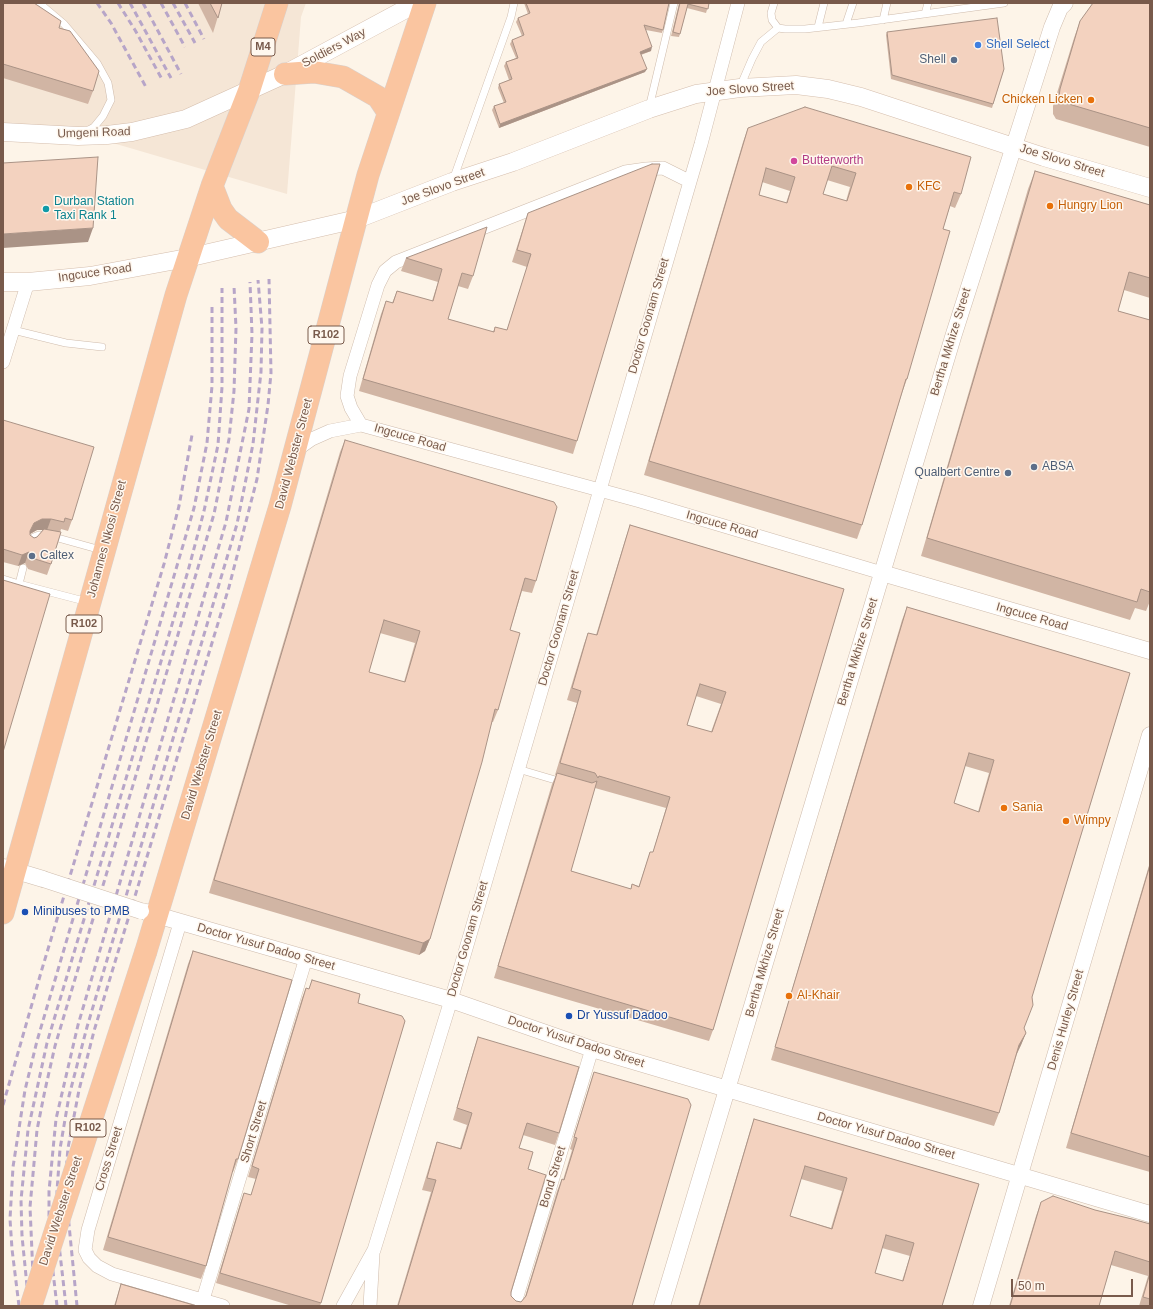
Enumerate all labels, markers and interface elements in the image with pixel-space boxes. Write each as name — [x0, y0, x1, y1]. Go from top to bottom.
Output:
street label: Soldiers Way — [300, 25, 368, 71]
road number: M4 — [251, 38, 275, 56]
place label: Shell Select — [986, 38, 1049, 52]
marker: Shell Select — [973, 40, 983, 50]
place label: Shell — [919, 53, 946, 67]
marker: Shell — [949, 55, 959, 65]
street label: Joe Slovo Street — [706, 79, 794, 99]
place label: Chicken Licken — [1002, 93, 1083, 107]
marker: Chicken Licken — [1086, 95, 1096, 105]
street label: Umgeni Road — [57, 125, 131, 141]
street label: Joe Slovo Street — [1018, 141, 1106, 181]
place label: Butterworth — [802, 154, 863, 168]
marker: Butterworth — [789, 156, 799, 166]
street label: Joe Slovo Street — [399, 165, 487, 209]
place label: KFC — [917, 180, 941, 194]
marker: KFC — [904, 182, 914, 192]
place label: Durban Station Taxi Rank 1 — [54, 195, 134, 223]
place label: Hungry Lion — [1058, 199, 1123, 213]
marker: Hungry Lion — [1045, 201, 1055, 211]
marker: Durban Station Taxi Rank 1 — [41, 204, 51, 214]
street label: Doctor Goonam Street — [626, 256, 672, 376]
street label: Ingcuce Road — [57, 261, 133, 285]
street label: Bertha Mkhize Street — [928, 286, 974, 398]
road number: R102 — [308, 326, 344, 344]
street label: David Webster Street — [272, 397, 316, 511]
street label: Ingcuce Road — [372, 421, 448, 455]
place label: ABSA — [1042, 460, 1074, 474]
marker: ABSA — [1029, 462, 1039, 472]
place label: Qualbert Centre — [915, 466, 1000, 480]
marker: Qualbert Centre — [1003, 468, 1013, 478]
street label: Johannes Nkosi Street — [84, 479, 130, 599]
street label: Ingcuce Road — [684, 508, 760, 542]
place label: Caltex — [40, 549, 74, 563]
marker: Caltex — [27, 551, 37, 561]
street label: Doctor Goonam Street — [536, 568, 582, 688]
street label: Bertha Mkhize Street — [835, 596, 881, 708]
street label: Ingcuce Road — [994, 600, 1070, 634]
road number: R102 — [66, 615, 102, 633]
street label: David Webster Street — [178, 708, 226, 822]
place label: Sania — [1012, 801, 1043, 815]
marker: Sania — [999, 803, 1009, 813]
place label: Wimpy — [1074, 814, 1111, 828]
marker: Wimpy — [1061, 816, 1071, 826]
street label: Doctor Goonam Street — [445, 879, 491, 999]
place label: Minibuses to PMB — [33, 905, 130, 919]
marker: Minibuses to PMB — [20, 907, 30, 917]
street label: Bertha Mkhize Street — [743, 907, 787, 1019]
street label: Doctor Yusuf Dadoo Street — [195, 920, 337, 974]
street label: Denis Hurley Street — [1045, 968, 1087, 1072]
place label: Al-Khair — [797, 989, 840, 1003]
marker: Al-Khair — [784, 991, 794, 1001]
place label: Dr Yussuf Dadoo — [577, 1009, 668, 1023]
marker: Dr Yussuf Dadoo — [564, 1011, 574, 1021]
street label: Doctor Yusuf Dadoo Street — [506, 1013, 646, 1071]
street label: Short Street — [238, 1099, 270, 1165]
street label: Doctor Yusuf Dadoo Street — [815, 1109, 957, 1163]
road number: R102 — [70, 1119, 106, 1137]
street label: Cross Street — [92, 1125, 126, 1193]
street label: Bond Street — [537, 1145, 569, 1209]
street label: David Webster Street — [37, 1155, 85, 1267]
scale bar — [1013, 1271, 1135, 1297]
text: 50 m — [1018, 1279, 1045, 1293]

